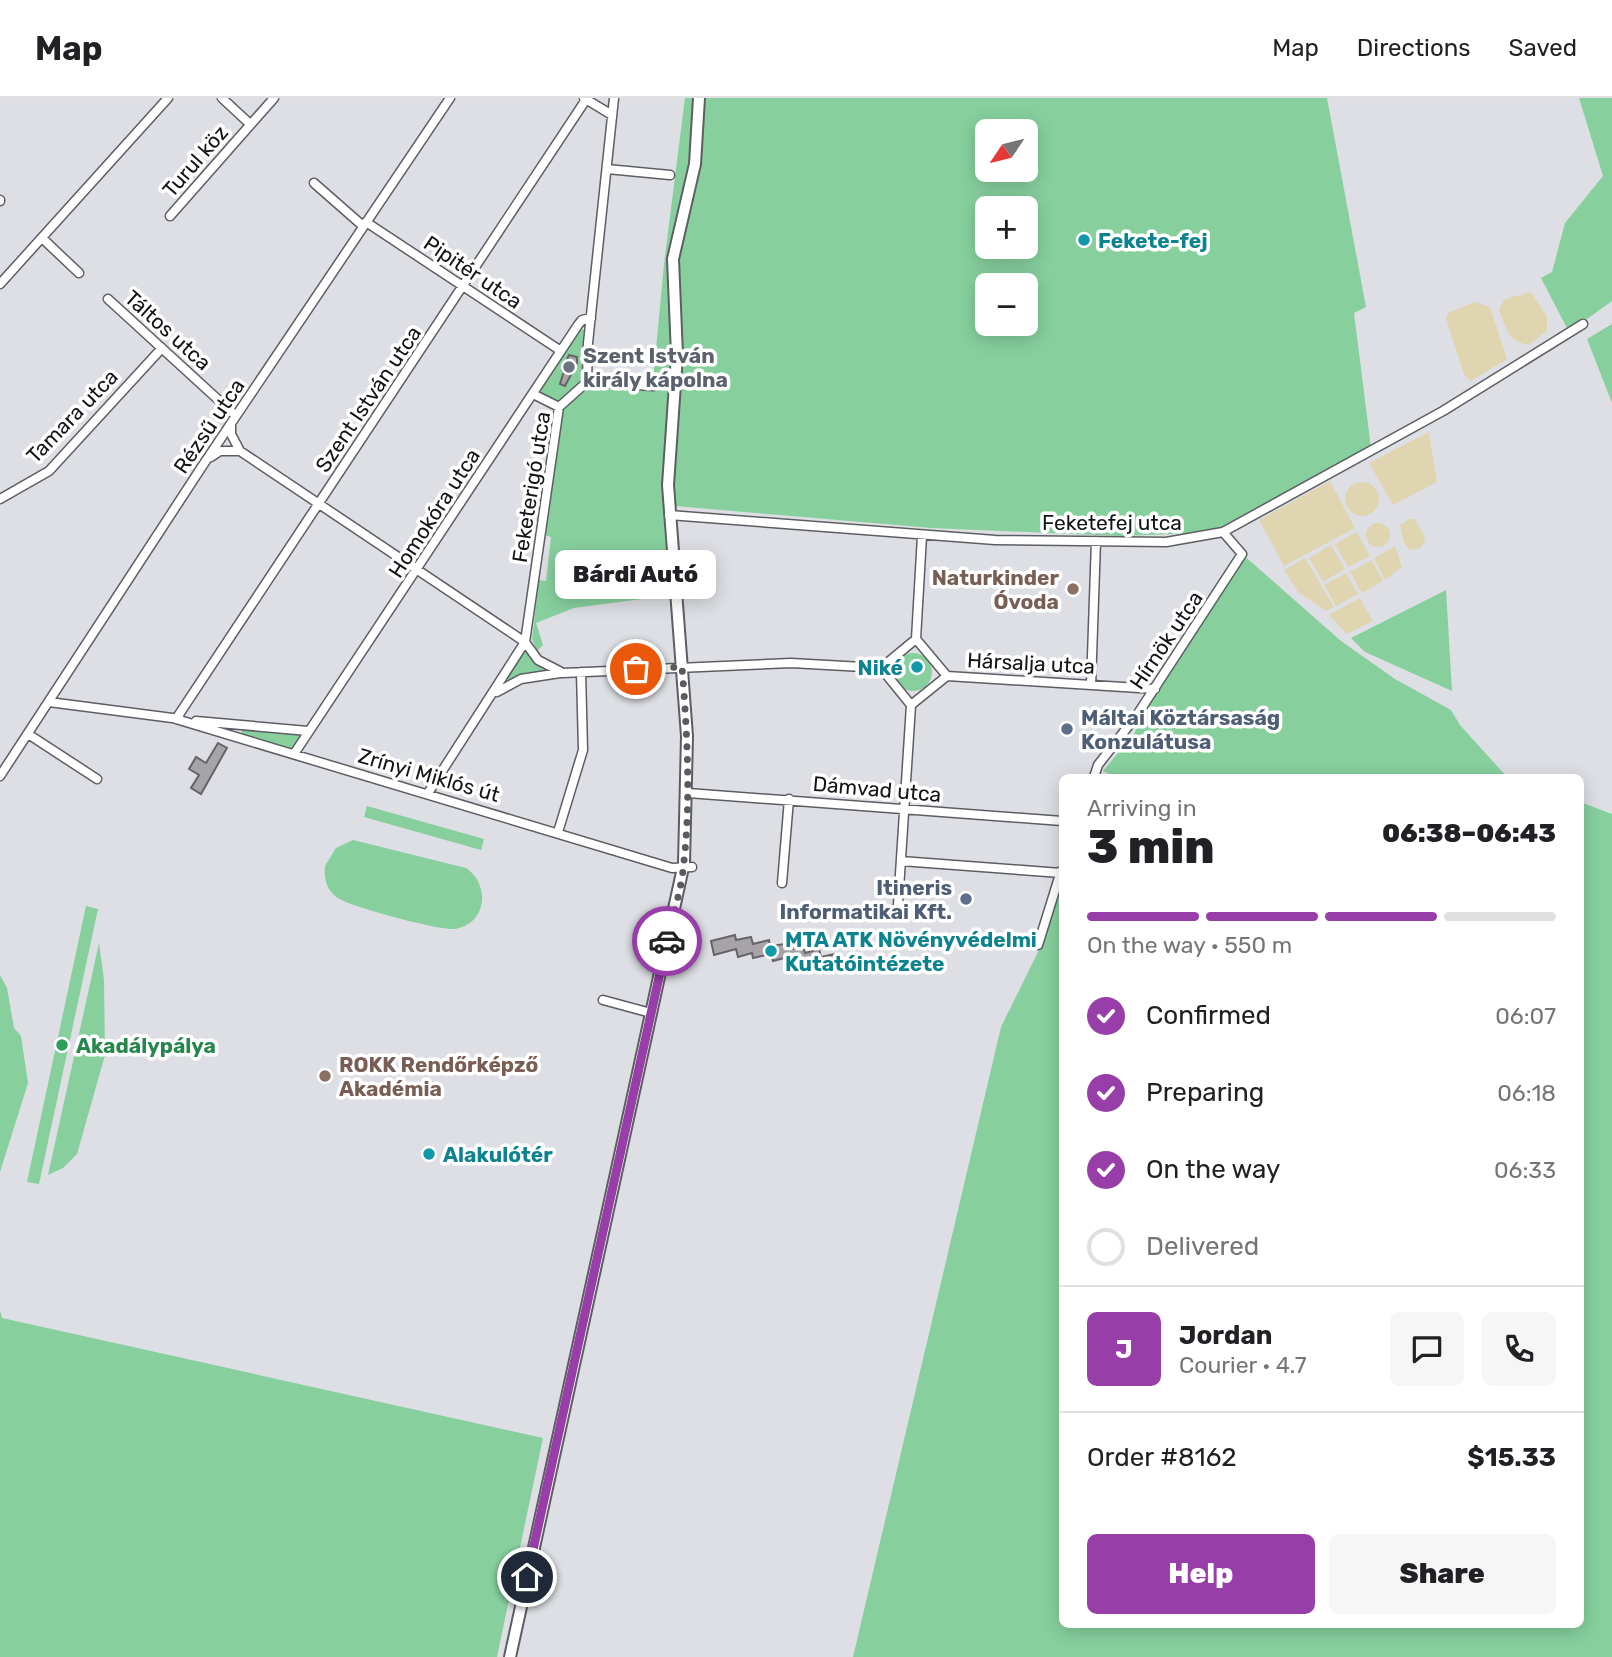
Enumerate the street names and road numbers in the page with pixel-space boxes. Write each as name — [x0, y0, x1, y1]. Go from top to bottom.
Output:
street label: Turul köz — [157, 120, 233, 202]
street label: Pipitér utca — [419, 230, 527, 314]
street label: Táltos utca — [120, 285, 216, 375]
street label: Szent István utca — [310, 321, 426, 477]
street label: Tamara utca — [21, 364, 123, 468]
street label: Rézsű utca — [168, 374, 250, 478]
street label: Feketerigó utca — [507, 410, 555, 564]
street label: Homokóra utca — [383, 444, 485, 582]
street label: Feketefej utca — [1042, 510, 1182, 535]
street label: Hírnök utca — [1124, 586, 1208, 694]
street label: Hársalja utca — [966, 647, 1096, 679]
street label: Zrínyi Miklós út — [355, 743, 503, 807]
street label: Dámvad utca — [812, 771, 942, 807]

